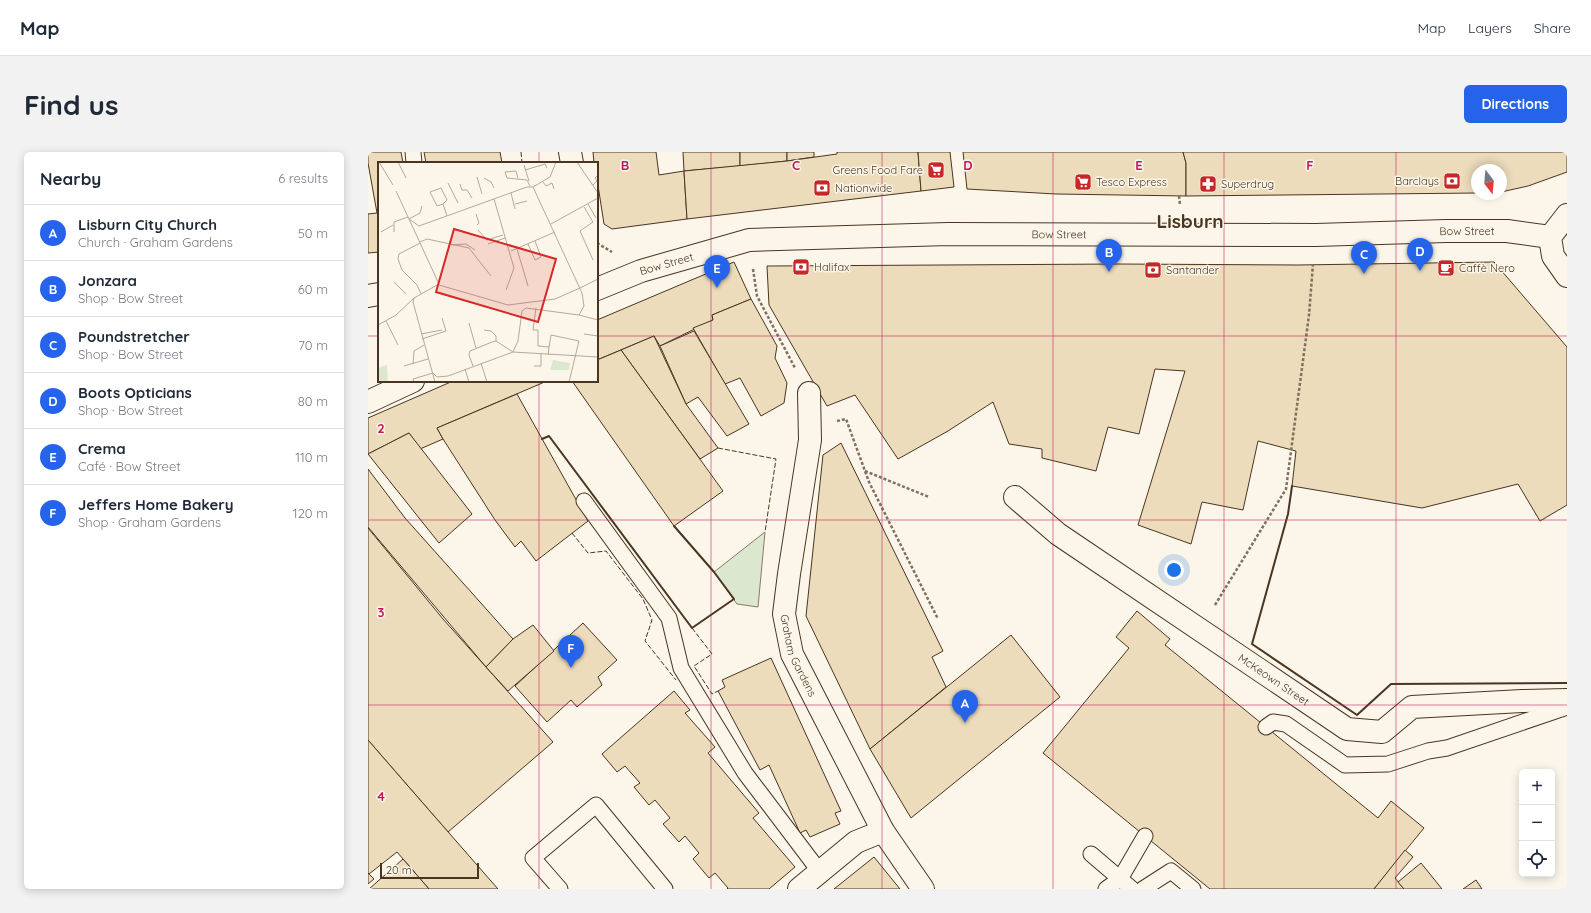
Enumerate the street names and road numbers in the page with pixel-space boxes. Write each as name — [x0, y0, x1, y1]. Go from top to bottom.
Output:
street label: Bow Street — [1439, 224, 1495, 238]
street label: Bow Street — [1031, 227, 1087, 241]
street label: Bow Street — [638, 249, 695, 278]
street label: Graham Gardens — [777, 613, 820, 699]
street label: McKeown Street — [1236, 651, 1312, 709]

